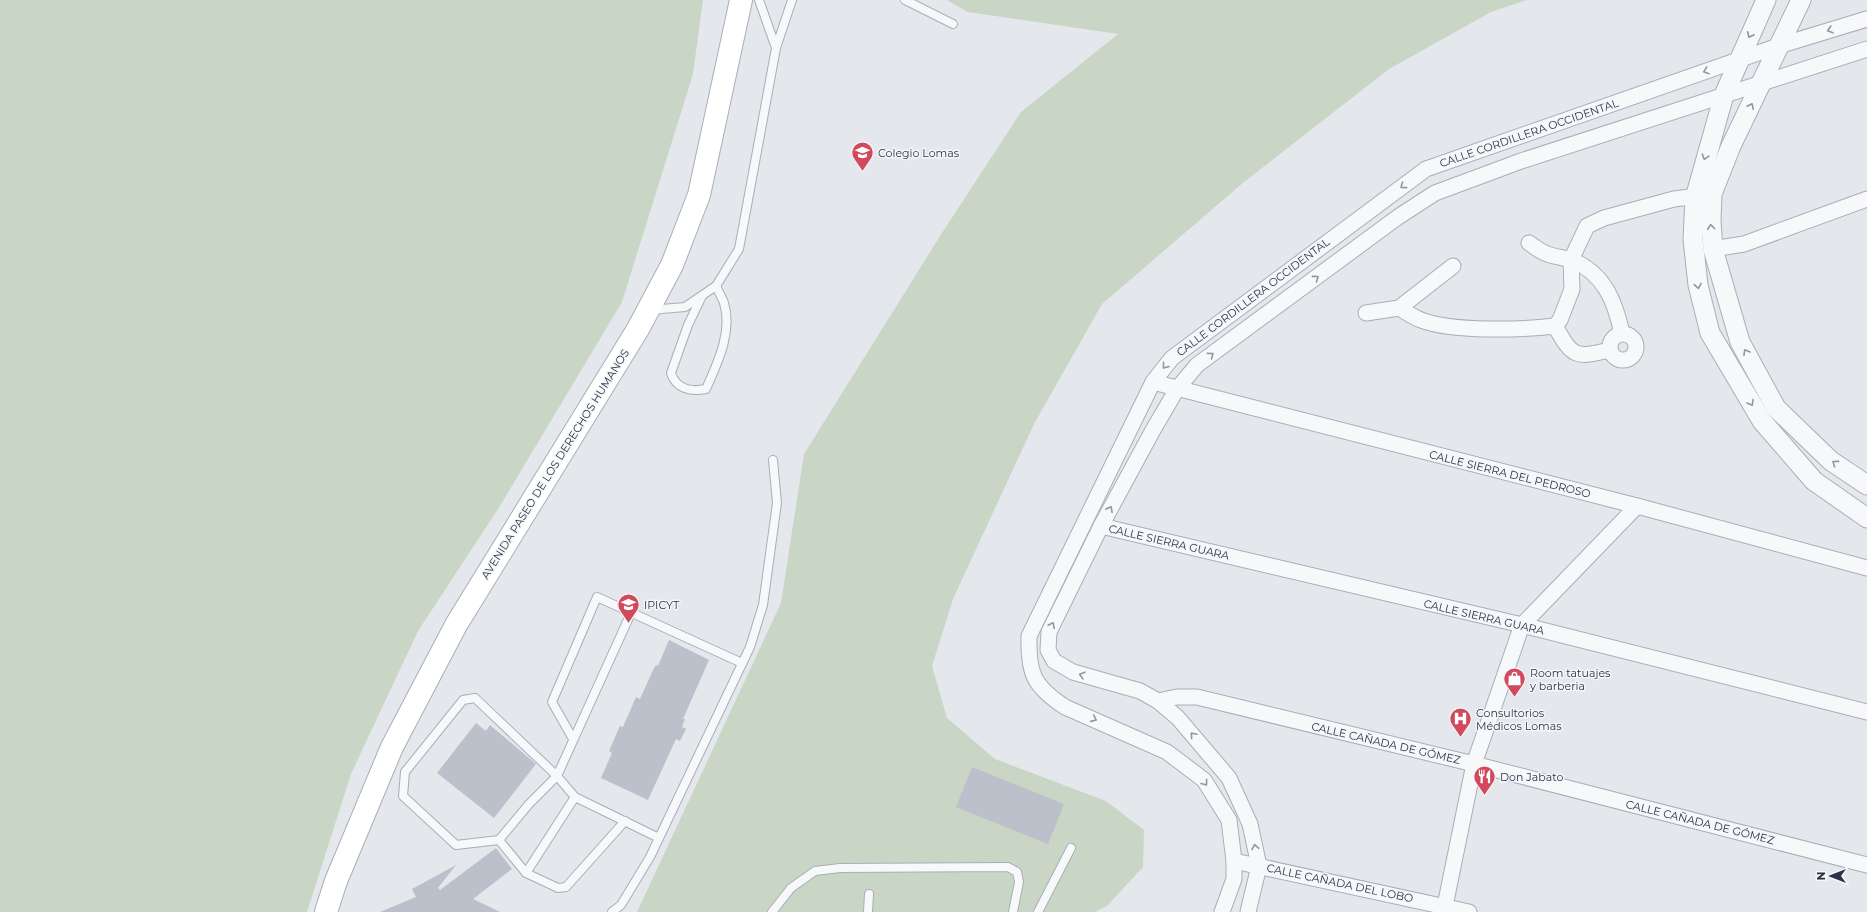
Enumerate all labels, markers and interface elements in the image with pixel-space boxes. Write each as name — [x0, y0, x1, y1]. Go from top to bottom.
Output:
one-way arrow — [1826, 26, 1833, 34]
one-way arrow — [1746, 32, 1754, 39]
one-way arrow — [1703, 67, 1710, 75]
street label: CALLE CORDILLERA OCCIDENTAL — [1438, 96, 1621, 170]
one-way arrow — [1746, 102, 1754, 110]
school or university icon: Colegio Lomas — [849, 140, 875, 173]
place label: Colegio Lomas — [878, 146, 960, 160]
one-way arrow — [1701, 154, 1710, 161]
one-way arrow — [1400, 181, 1407, 188]
one-way arrow — [1707, 224, 1716, 230]
street label: CALLE CORDILLERA OCCIDENTAL — [1174, 234, 1333, 359]
one-way arrow — [1312, 275, 1319, 282]
one-way arrow — [1694, 283, 1702, 289]
street label: AVENIDA PASEO DE LOS DERECHOS HUMANOS — [478, 346, 632, 582]
one-way arrow — [1743, 349, 1750, 356]
one-way arrow — [1207, 352, 1214, 359]
one-way arrow — [1163, 361, 1170, 368]
one-way arrow — [1747, 399, 1754, 406]
street label: CALLE SIERRA DEL PEDROSO — [1428, 447, 1592, 501]
one-way arrow — [1832, 461, 1839, 468]
one-way arrow — [1105, 505, 1113, 513]
street label: CALLE SIERRA GUARA — [1107, 521, 1231, 563]
school or university icon: IPICYT — [616, 592, 642, 625]
street label: CALLE SIERRA GUARA — [1422, 596, 1546, 638]
place label: IPICYT — [644, 598, 680, 612]
one-way arrow — [1047, 622, 1055, 629]
shop icon: Room tatuajes y barberia — [1502, 666, 1528, 699]
place label: Room tatuajes y barberia — [1529, 666, 1611, 693]
one-way arrow — [1078, 671, 1085, 680]
hospital icon: Consultorios Médicos Lomas — [1448, 706, 1474, 739]
place label: Consultorios Médicos Lomas — [1476, 706, 1562, 733]
one-way arrow — [1090, 715, 1097, 723]
street label: CALLE CAÑADA DE GÓMEZ — [1310, 719, 1462, 767]
one-way arrow — [1190, 732, 1197, 740]
restaurant icon: Don Jabato — [1472, 764, 1498, 797]
place label: Don Jabato — [1500, 770, 1563, 784]
one-way arrow — [1200, 779, 1207, 786]
street label: CALLE CAÑADA DE GÓMEZ — [1624, 797, 1776, 847]
one-way arrow — [1251, 843, 1259, 850]
north arrow — [1811, 856, 1851, 896]
street label: CALLE CAÑADA DEL LOBO — [1265, 861, 1415, 905]
text: N — [1814, 872, 1828, 880]

